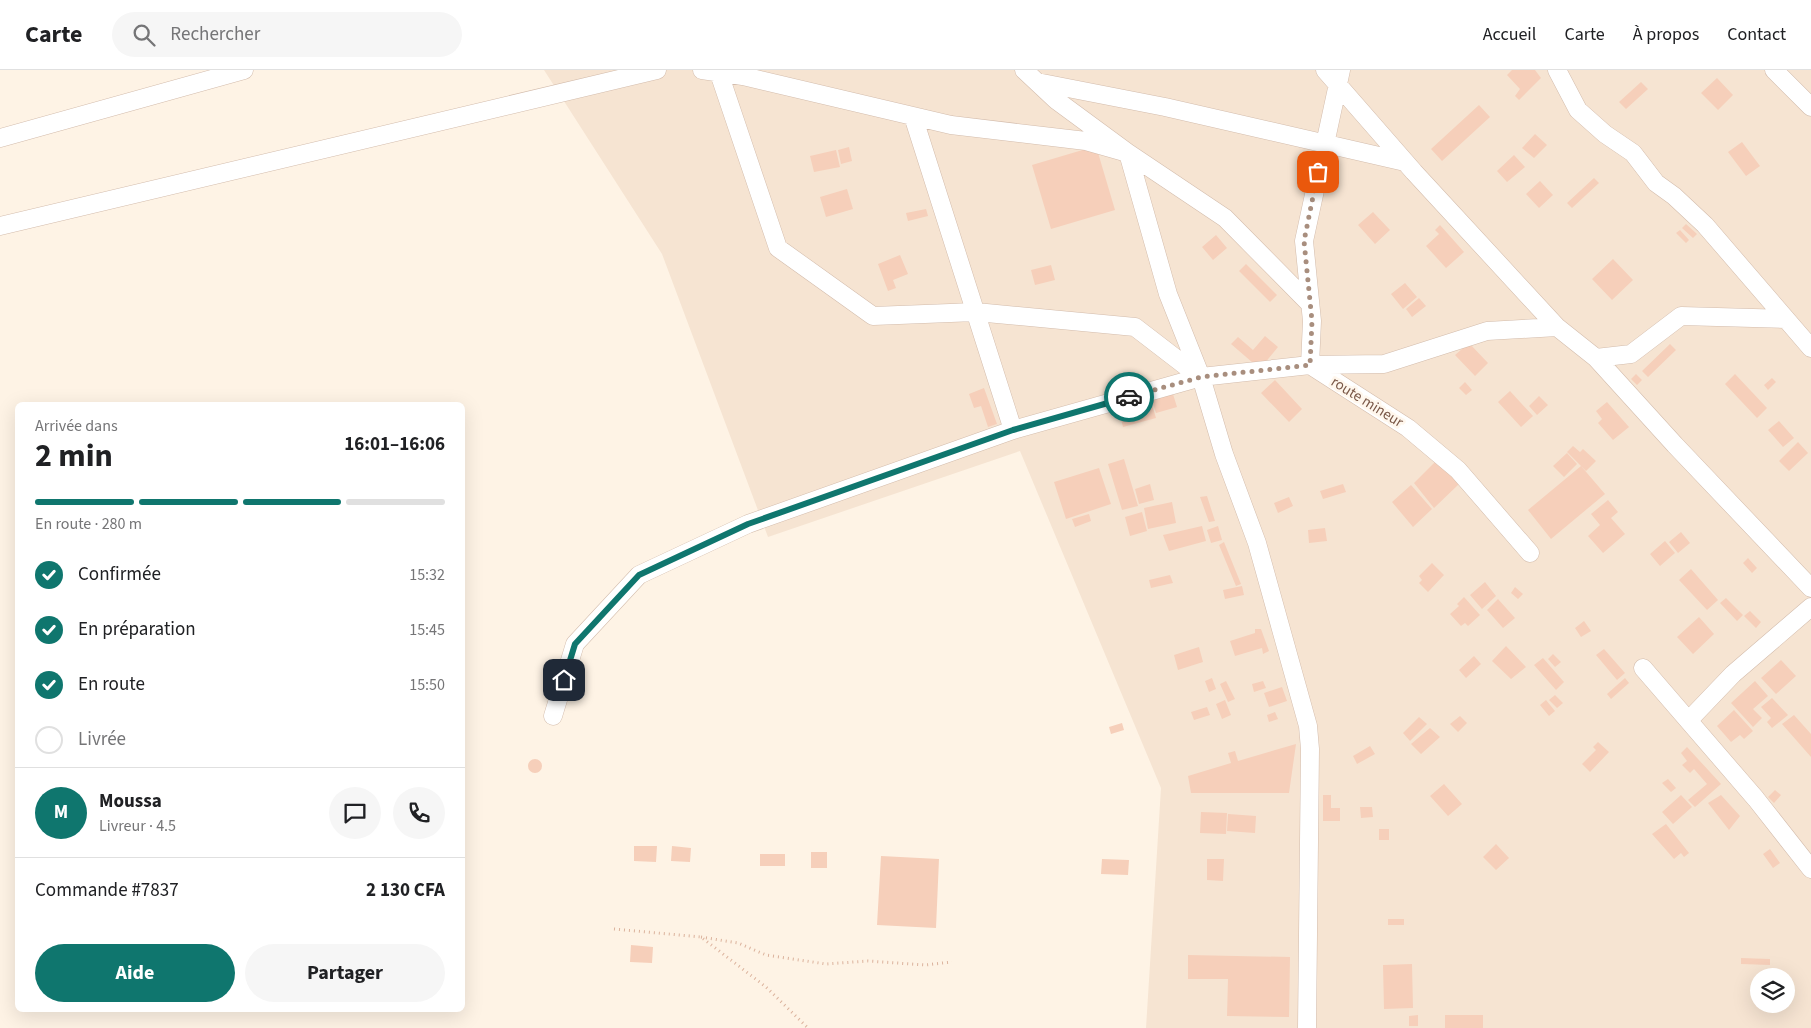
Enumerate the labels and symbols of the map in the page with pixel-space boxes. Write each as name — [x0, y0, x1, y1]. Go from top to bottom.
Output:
pin — [1297, 151, 1339, 193]
street label: route mineur — [1327, 371, 1408, 433]
courier — [1104, 372, 1154, 422]
pin — [543, 659, 585, 701]

